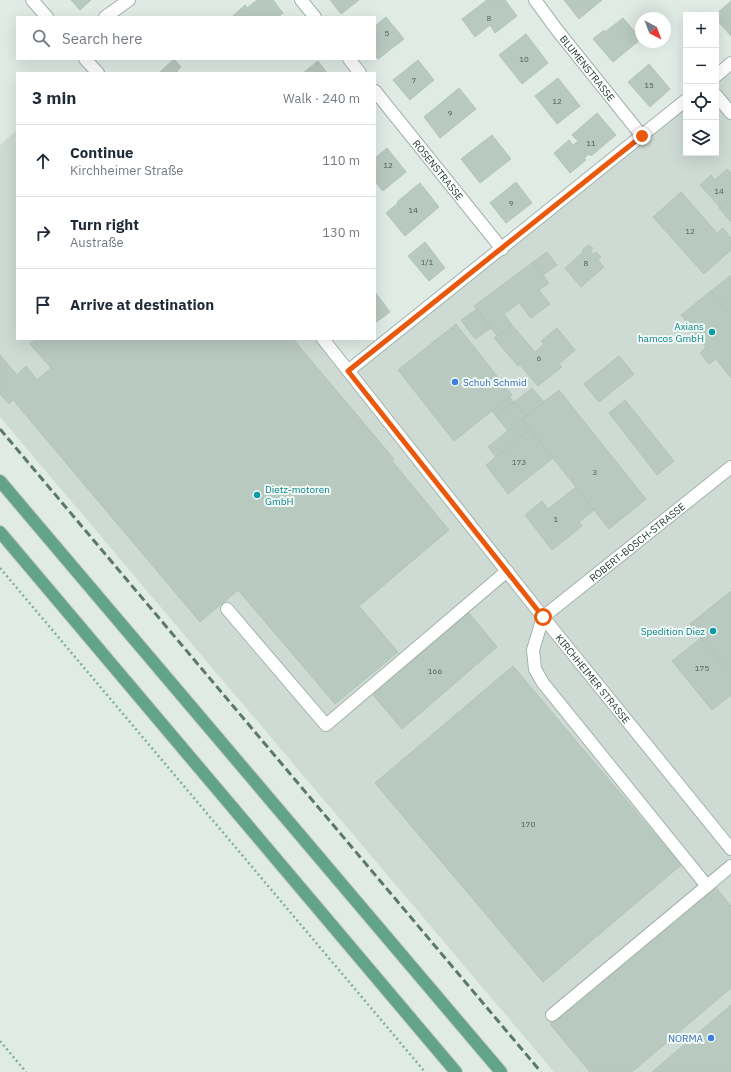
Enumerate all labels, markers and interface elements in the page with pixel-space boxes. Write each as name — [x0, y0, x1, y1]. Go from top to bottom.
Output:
north arrow — [635, 12, 671, 48]
map controls — [683, 12, 719, 156]
button: + — [683, 12, 719, 48]
house number: 8 — [487, 13, 492, 23]
search box — [16, 16, 376, 60]
icon: search — [30, 27, 52, 49]
house number: 5 — [385, 28, 390, 38]
text: Search here — [62, 29, 142, 48]
street label: BLUMENSTRASSE — [557, 33, 618, 104]
button: − — [683, 48, 719, 84]
house number: 10 — [519, 54, 529, 64]
house number: 7 — [412, 75, 417, 85]
house number: 15 — [644, 80, 654, 90]
button: locate — [683, 84, 719, 120]
text: 3 min — [32, 87, 76, 109]
text: Walk · 240 m — [283, 90, 360, 107]
house number: 12 — [552, 96, 562, 106]
house number: 9 — [448, 108, 453, 118]
button: layers — [683, 120, 719, 156]
route end — [633, 127, 651, 145]
street label: ROSENSTRASSE — [410, 137, 466, 203]
house number: 11 — [586, 138, 596, 148]
text: Continue — [70, 143, 134, 162]
icon: ahead — [32, 150, 54, 172]
text: 110 m — [322, 152, 360, 169]
house number: 12 — [383, 160, 393, 170]
text: Kirchheimer Straße — [70, 162, 183, 179]
house number: 14 — [714, 186, 724, 196]
house number: 9 — [509, 198, 514, 208]
house number: 14 — [408, 205, 418, 215]
text: Turn right — [70, 215, 139, 234]
icon: right — [32, 222, 54, 244]
text: 130 m — [322, 224, 360, 241]
house number: 12 — [685, 226, 695, 236]
text: Austraße — [70, 234, 124, 251]
house number: 1/1 — [421, 257, 434, 267]
house number: 8 — [584, 258, 589, 268]
icon: arrive — [32, 294, 54, 316]
text: Arrive at destination — [70, 295, 214, 314]
place label: Axians hamcos GmbH — [638, 320, 704, 345]
marker: Axians hamcos GmbH — [707, 327, 717, 337]
house number: 6 — [537, 353, 542, 363]
place label: Schuh Schmid — [463, 376, 527, 389]
marker: Schuh Schmid — [450, 377, 460, 387]
house number: 173 — [512, 457, 526, 467]
house number: 3 — [593, 467, 598, 477]
place label: Dietz‐motoren GmbH — [265, 483, 330, 508]
marker: Dietz‐motoren GmbH — [252, 490, 262, 500]
street label: ROBERT-BOSCH-STRASSE — [587, 500, 688, 585]
house number: 1 — [554, 514, 559, 524]
route start — [534, 608, 552, 626]
place label: Spedition Diez — [641, 625, 705, 638]
marker: Spedition Diez — [708, 626, 718, 636]
street label: KIRCHHEIMER STRASSE — [553, 632, 633, 726]
house number: 175 — [695, 663, 709, 673]
house number: 166 — [428, 666, 442, 676]
house number: 170 — [521, 819, 535, 829]
place label: NORMA — [668, 1032, 704, 1045]
marker: NORMA — [706, 1033, 716, 1043]

